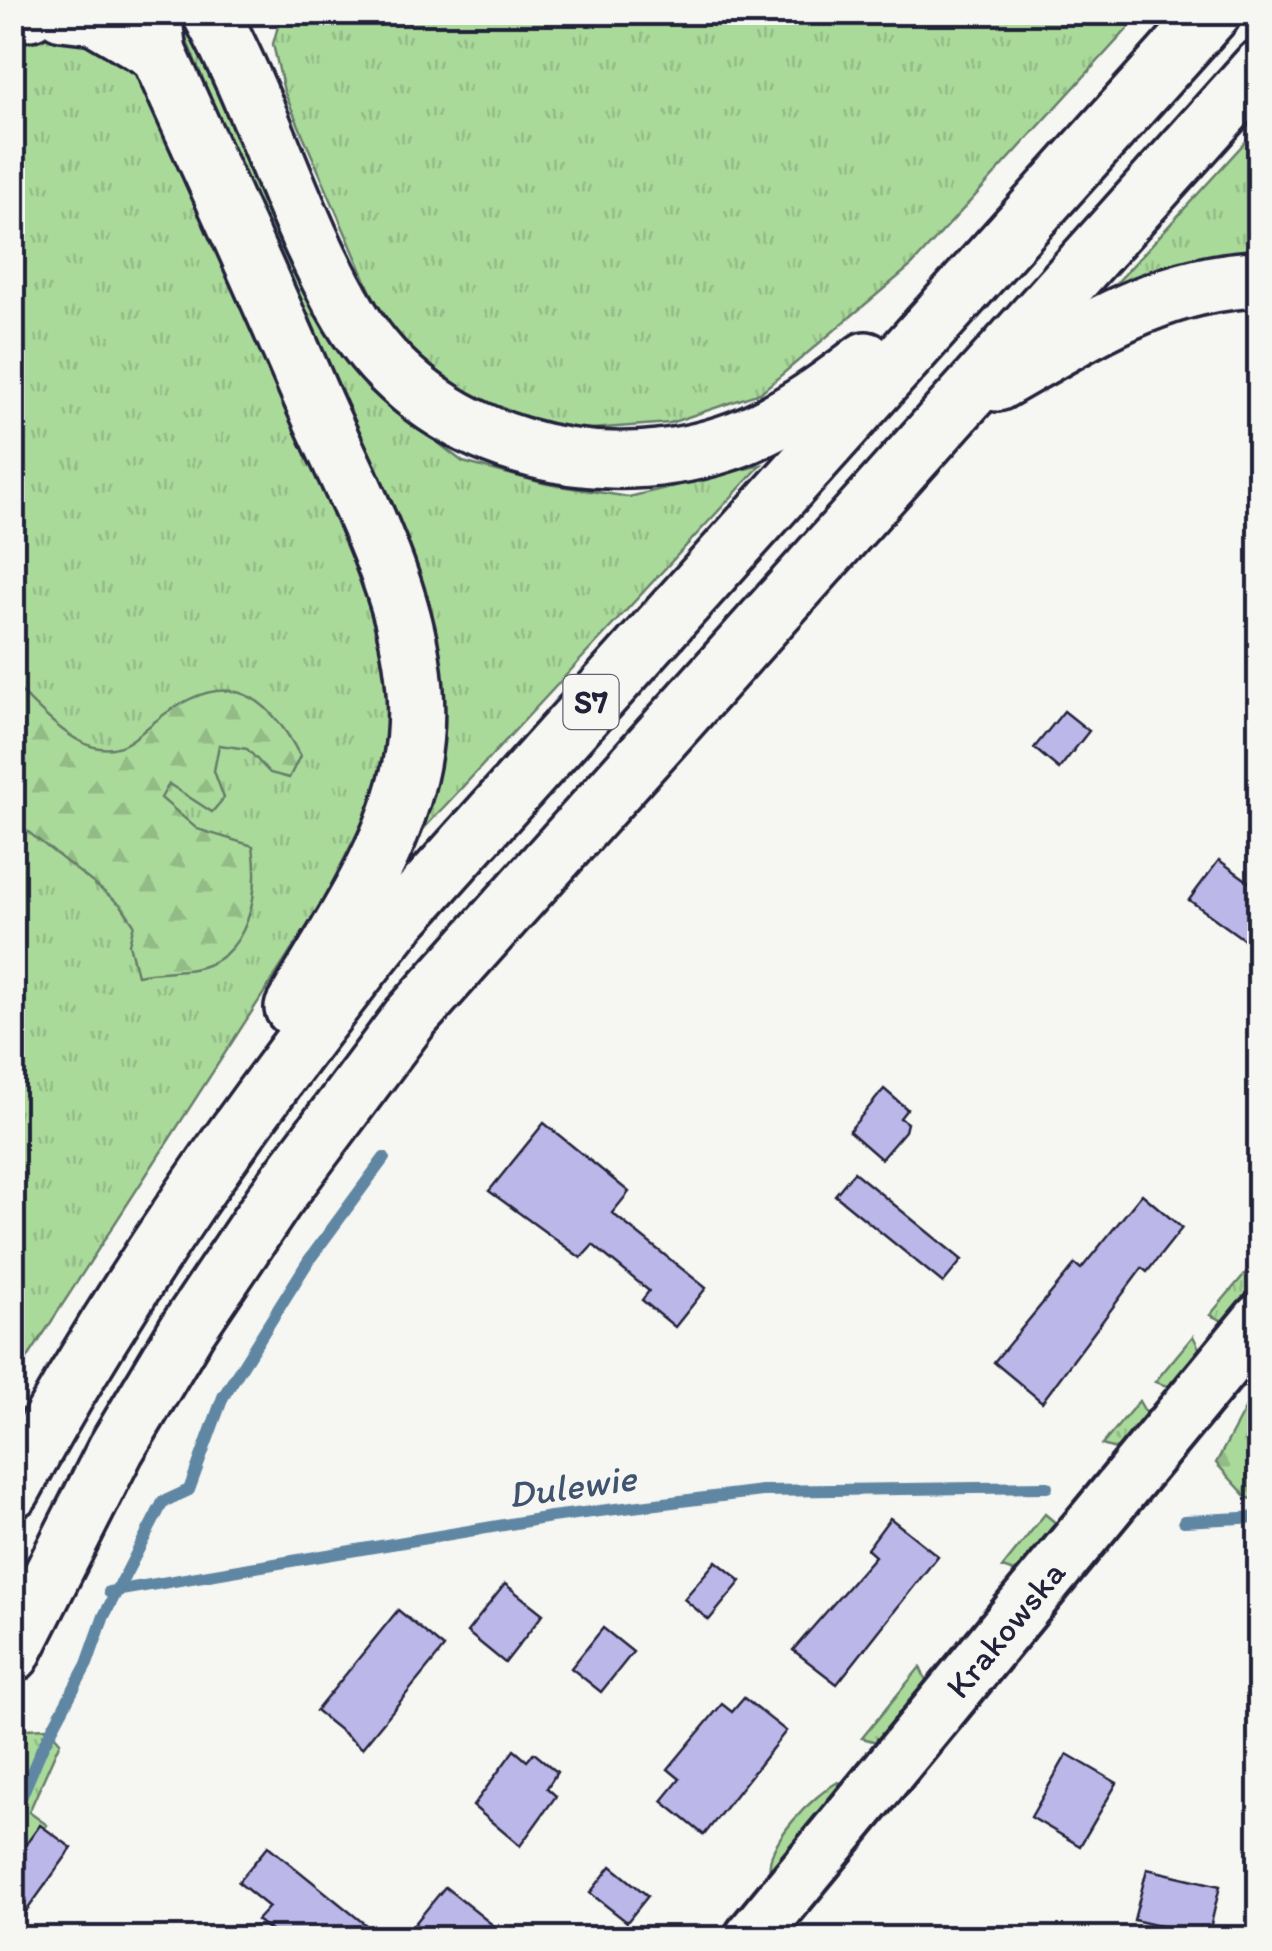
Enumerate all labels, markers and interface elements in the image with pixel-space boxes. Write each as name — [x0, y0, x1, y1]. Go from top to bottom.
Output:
road number: S7 — [564, 675, 618, 729]
water label: Dulewie — [505, 1454, 641, 1518]
street label: Krakowska — [937, 1552, 1074, 1706]

